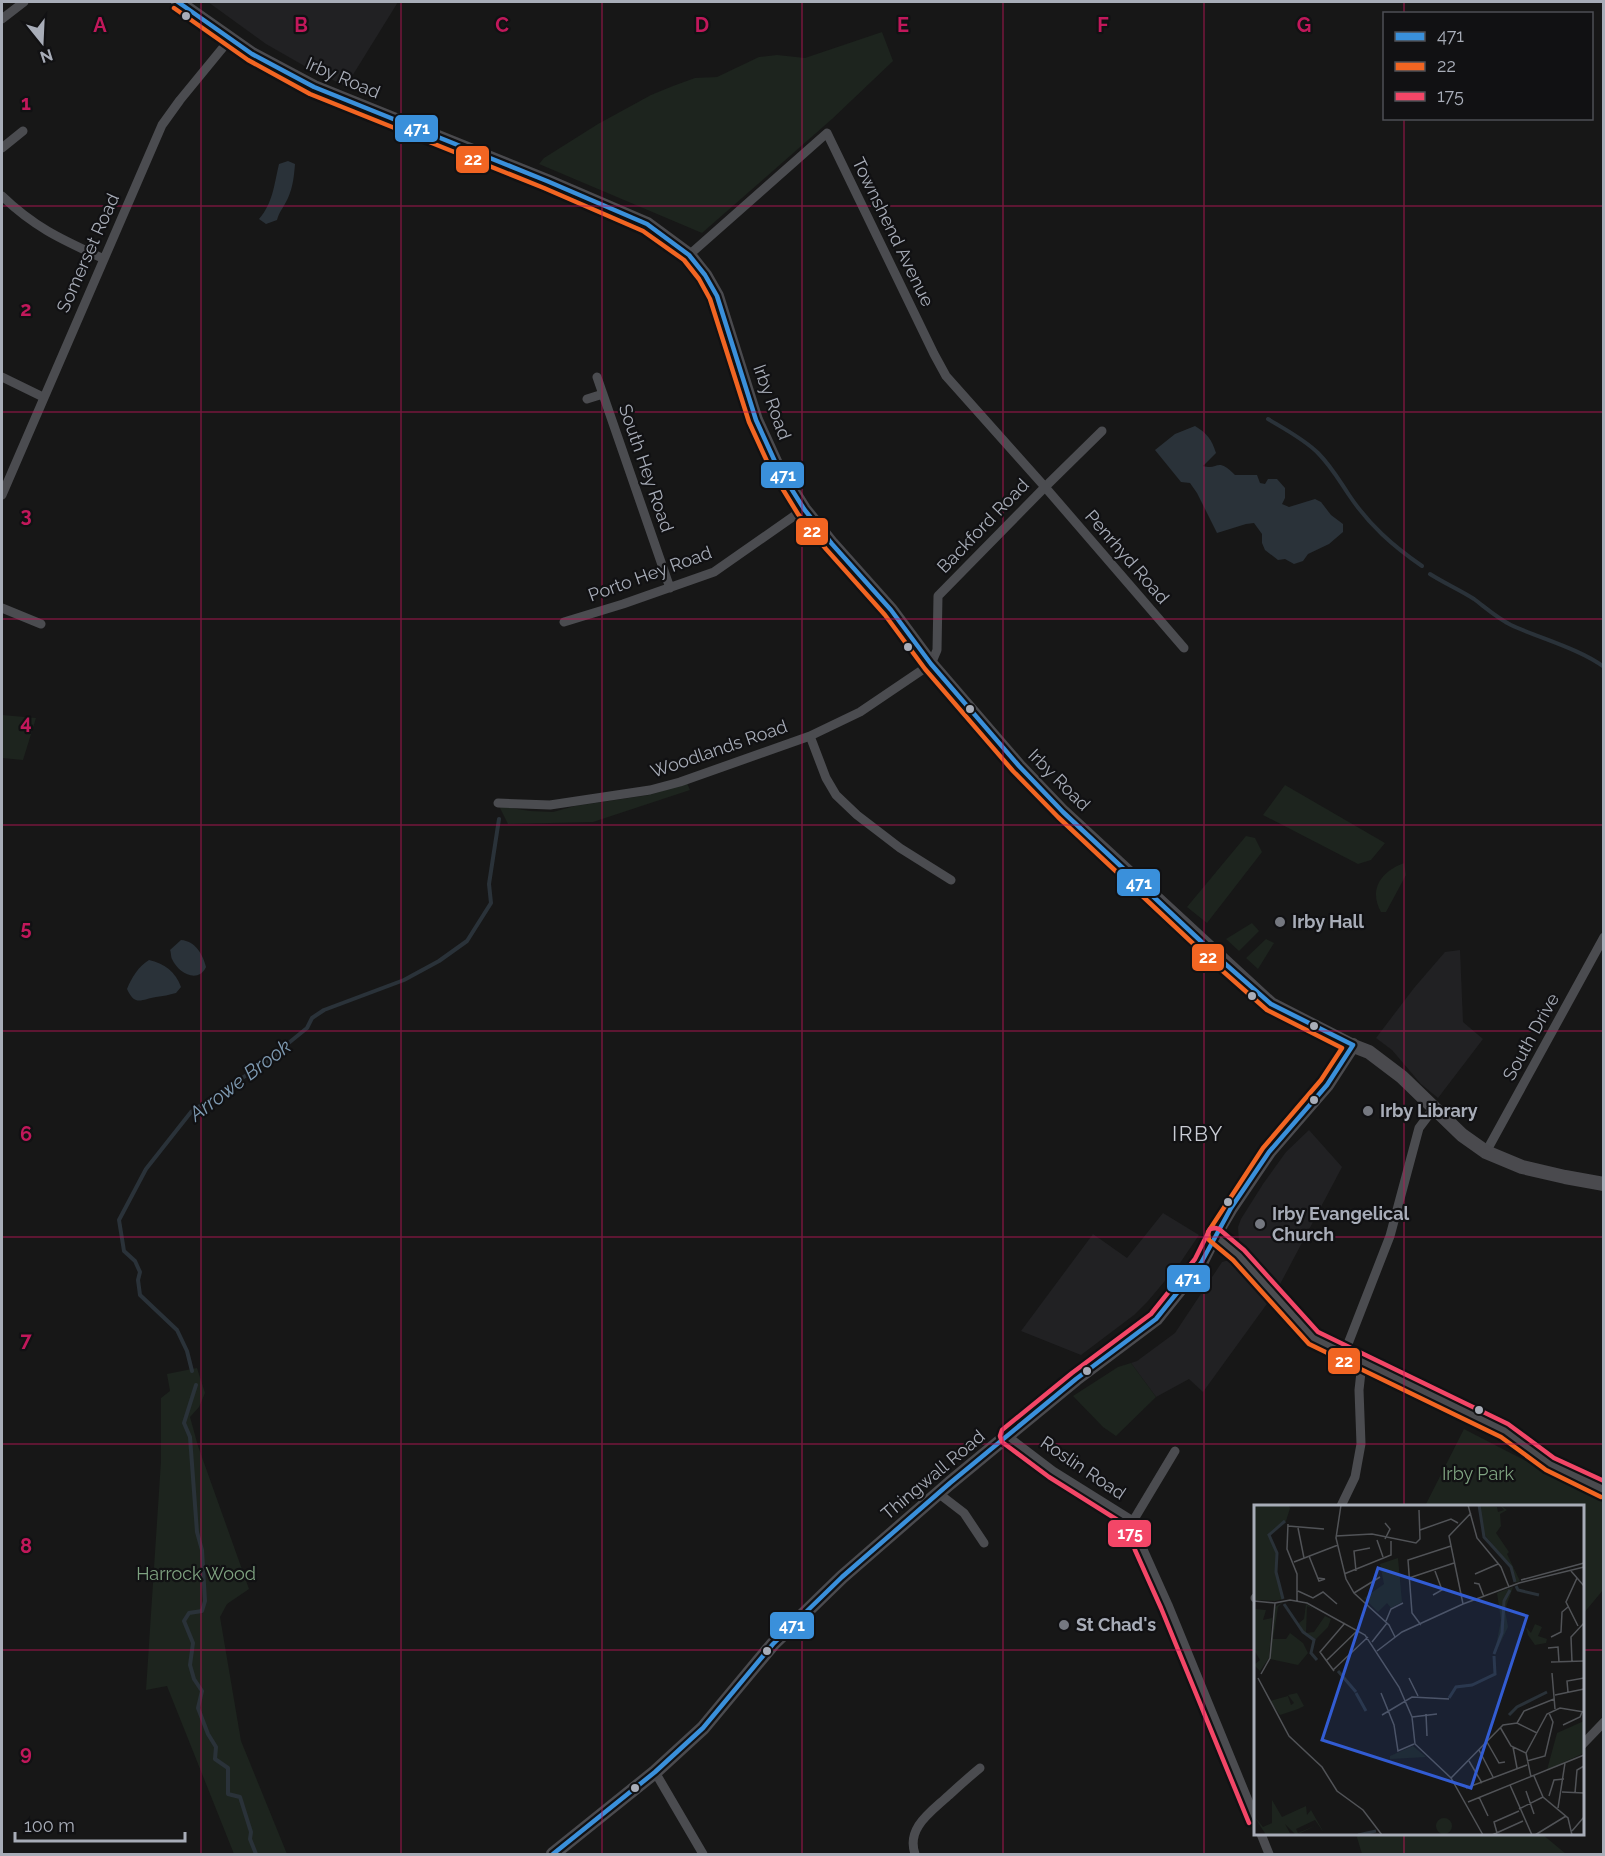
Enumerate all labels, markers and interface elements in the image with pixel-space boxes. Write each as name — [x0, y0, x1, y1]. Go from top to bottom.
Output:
unlabelled marker — [180, 10, 192, 22]
north arrow — [12, 12, 72, 72]
legend — [1383, 12, 1593, 120]
text: A — [93, 13, 107, 37]
text: B — [294, 13, 308, 37]
text: C — [495, 13, 509, 37]
text: D — [695, 13, 709, 37]
text: E — [897, 13, 909, 37]
text: F — [1097, 13, 1109, 37]
text: G — [1297, 13, 1311, 37]
text: 471 — [1437, 25, 1464, 46]
text: N — [38, 45, 55, 67]
street label: Irby Road — [303, 53, 383, 103]
text: 22 — [1437, 55, 1456, 76]
text: 175 — [1437, 85, 1464, 106]
text: 1 — [21, 91, 31, 115]
line badge: 471 — [394, 114, 439, 143]
text: 471 — [404, 119, 430, 138]
line badge: 22 — [455, 145, 490, 174]
text: 22 — [464, 150, 482, 169]
street label: Townshend Avenue — [848, 154, 939, 310]
street label: Somerset Road — [52, 190, 123, 316]
text: 2 — [20, 297, 32, 321]
street label: Irby Road — [749, 361, 796, 442]
street label: South Hey Road — [615, 401, 678, 535]
line badge: 471 — [760, 461, 805, 489]
text: 471 — [770, 466, 796, 485]
street label: Backford Road — [933, 474, 1033, 577]
text: 3 — [20, 503, 32, 527]
street label: Penrhyd Road — [1081, 506, 1174, 608]
line badge: 22 — [795, 517, 829, 546]
text: 22 — [803, 522, 821, 541]
street label: Porto Hey Road — [585, 541, 714, 606]
unlabelled marker — [902, 641, 914, 653]
unlabelled marker — [964, 703, 976, 715]
text: 4 — [20, 710, 32, 734]
street label: Woodlands Road — [648, 715, 790, 782]
street label: Irby Road — [1024, 744, 1095, 815]
line badge: 471 — [1116, 868, 1161, 897]
text: 471 — [1126, 874, 1152, 893]
place label: Irby Hall — [1292, 911, 1364, 932]
marker: Irby Hall — [1273, 915, 1287, 929]
text: 5 — [20, 916, 32, 940]
line badge: 22 — [1191, 943, 1225, 972]
text: 22 — [1199, 948, 1217, 967]
street label: South Drive — [1498, 989, 1563, 1084]
unlabelled marker — [1246, 990, 1258, 1002]
unlabelled marker — [1308, 1020, 1320, 1032]
water label: Arrowe Brook — [184, 1034, 296, 1127]
unlabelled marker — [1308, 1094, 1320, 1106]
place label: Irby Library — [1380, 1100, 1478, 1121]
marker: Irby Library — [1361, 1104, 1375, 1118]
district label: IRBY — [1172, 1121, 1224, 1146]
text: 6 — [20, 1122, 32, 1146]
unlabelled marker — [1222, 1196, 1234, 1208]
place label: Irby Evangelical Church — [1272, 1203, 1409, 1245]
marker: Irby Evangelical Church — [1253, 1217, 1267, 1231]
line badge: 471 — [1166, 1264, 1211, 1293]
text: 471 — [1175, 1269, 1201, 1288]
text: 7 — [20, 1328, 32, 1352]
line badge: 22 — [1327, 1347, 1361, 1375]
text: 22 — [1335, 1352, 1353, 1371]
unlabelled marker — [1081, 1365, 1093, 1377]
unlabelled marker — [1473, 1404, 1485, 1416]
street label: Thingwall Road — [877, 1425, 989, 1524]
street label: Roslin Road — [1037, 1431, 1130, 1504]
park label: Irby Park — [1442, 1463, 1515, 1484]
inset map — [1254, 1505, 1584, 1835]
line badge: 175 — [1107, 1519, 1152, 1548]
text: 175 — [1117, 1524, 1143, 1543]
text: 8 — [20, 1534, 32, 1558]
park label: Harrock Wood — [136, 1563, 256, 1584]
line badge: 471 — [769, 1611, 815, 1640]
place label: St Chad's — [1076, 1614, 1156, 1635]
text: 471 — [779, 1616, 805, 1635]
marker: St Chad's — [1057, 1618, 1071, 1632]
unlabelled marker — [761, 1645, 773, 1657]
text: 9 — [20, 1741, 32, 1765]
unlabelled marker — [629, 1782, 641, 1794]
scale bar — [15, 1805, 184, 1843]
text: 100 m — [24, 1815, 75, 1836]

